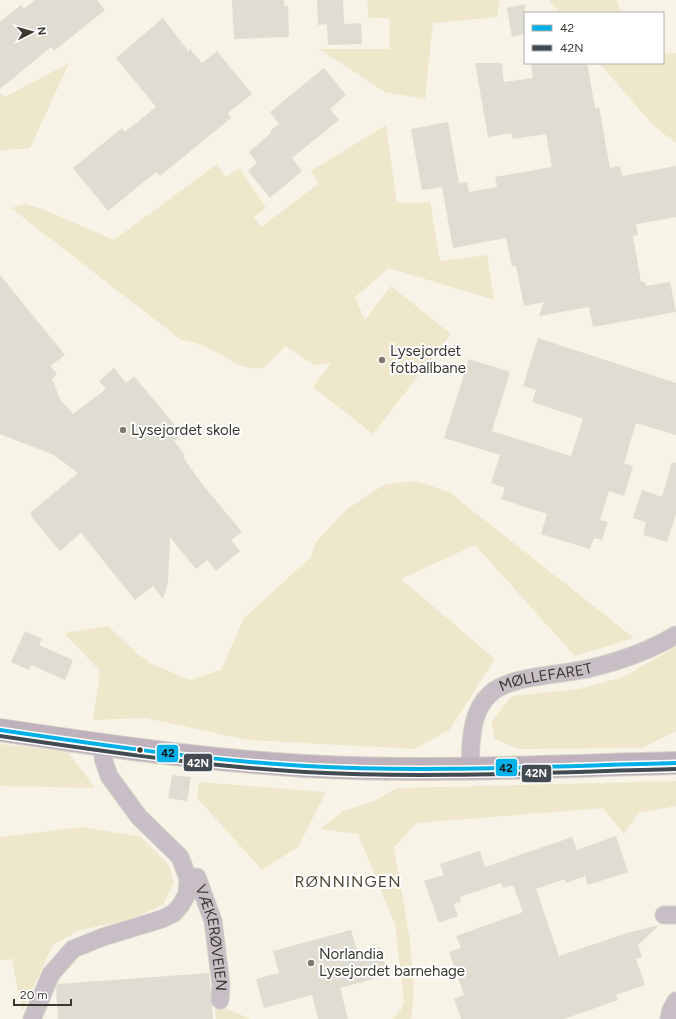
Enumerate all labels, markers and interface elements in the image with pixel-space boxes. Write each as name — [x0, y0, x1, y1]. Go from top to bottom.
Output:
north arrow — [12, 12, 52, 52]
legend — [524, 12, 664, 64]
text: 42 — [560, 21, 574, 35]
text: N — [35, 26, 48, 36]
text: 42N — [560, 41, 583, 55]
place label: Lysejordet fotballbane — [390, 342, 466, 377]
marker: Lysejordet fotballbane — [377, 355, 387, 365]
place label: Lysejordet skole — [131, 421, 240, 439]
marker: Lysejordet skole — [118, 425, 128, 435]
street label: MØLLEFARET — [496, 659, 595, 695]
line badge: 42 — [156, 744, 179, 763]
unlabelled marker — [135, 745, 145, 755]
text: 42 — [161, 747, 175, 760]
line badge: 42N — [183, 753, 213, 772]
text: 42N — [187, 757, 209, 770]
line badge: 42 — [495, 758, 518, 777]
text: 42 — [499, 762, 513, 775]
line badge: 42N — [521, 764, 552, 783]
text: 42N — [525, 767, 547, 780]
district label: RØNNINGEN — [294, 872, 402, 891]
street label: VÆKERØVEIEN — [192, 882, 230, 991]
place label: Norlandia Lysejordet barnehage — [319, 945, 465, 980]
marker: Norlandia Lysejordet barnehage — [306, 958, 316, 968]
scale bar — [14, 981, 71, 1007]
text: 20 m — [20, 988, 48, 1002]

